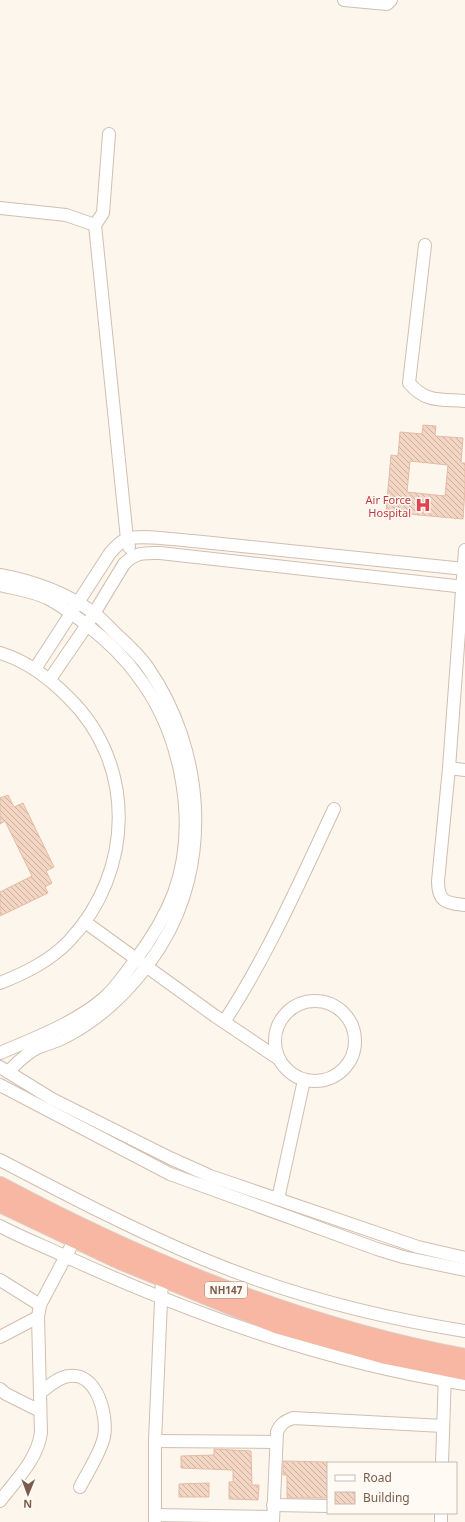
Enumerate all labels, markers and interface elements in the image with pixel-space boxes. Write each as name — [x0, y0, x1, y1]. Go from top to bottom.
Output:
place label: Air Force Hospital — [366, 492, 411, 520]
hospital icon: Air Force Hospital — [414, 496, 432, 514]
road number: NH147 — [205, 1282, 247, 1298]
legend — [327, 1462, 457, 1514]
text: Road — [363, 1469, 392, 1486]
north arrow — [8, 1474, 48, 1514]
text: Building — [363, 1489, 410, 1506]
text: N — [23, 1497, 32, 1512]

